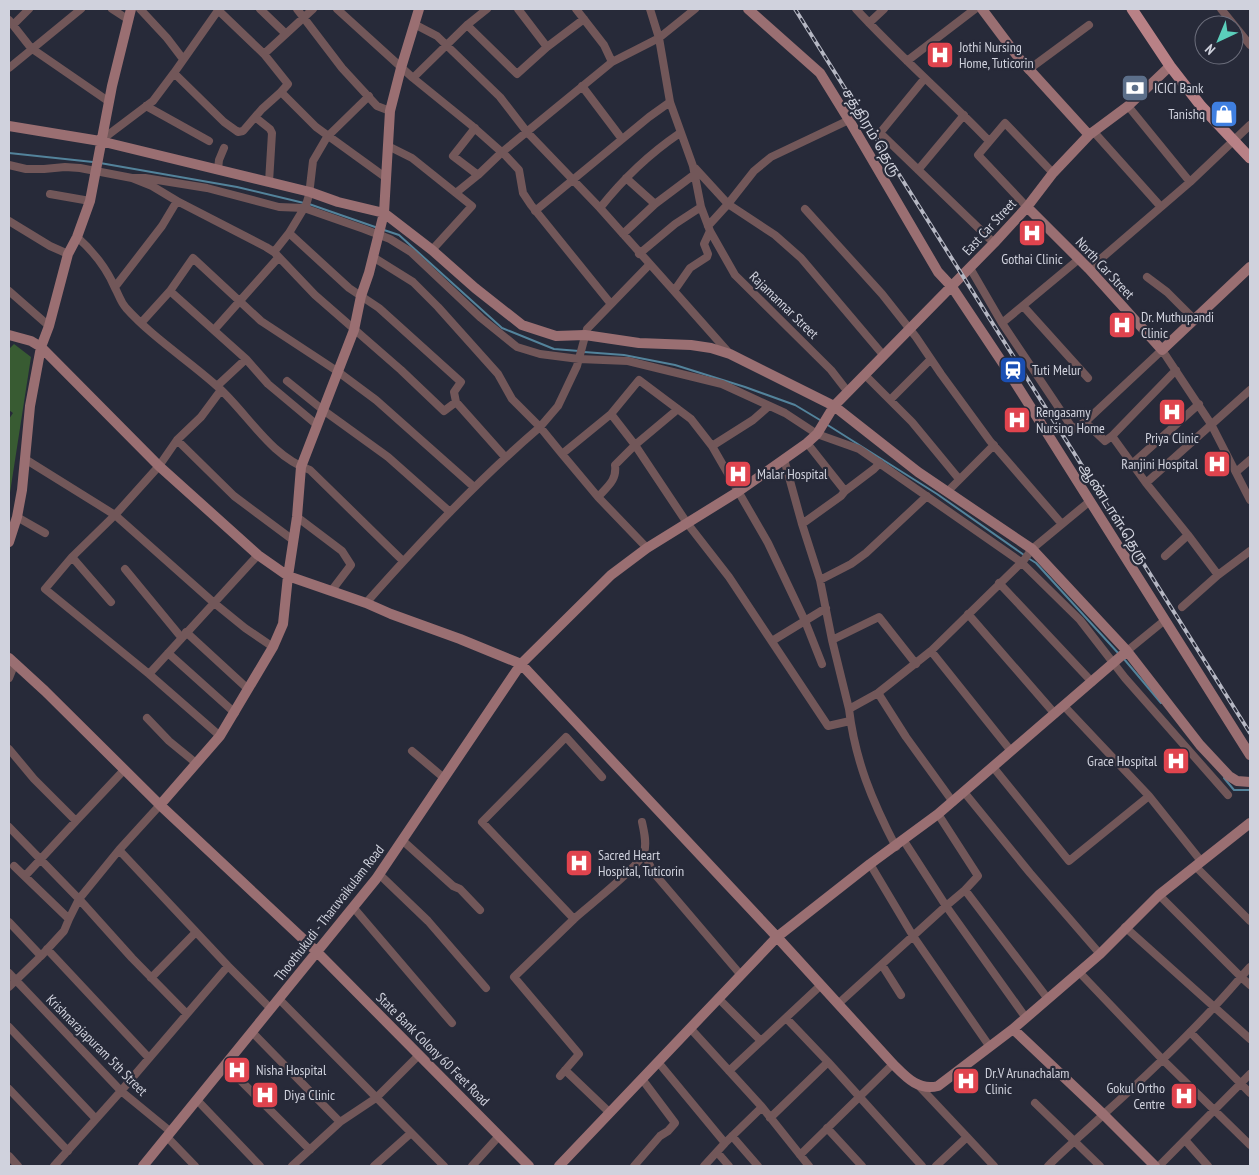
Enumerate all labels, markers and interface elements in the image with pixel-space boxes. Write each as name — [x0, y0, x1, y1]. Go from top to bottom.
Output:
north arrow — [1194, 15, 1244, 65]
place label: Jothi Nursing Home, Tuticorin — [958, 38, 1034, 72]
hospital icon: Jothi Nursing Home, Tuticorin — [925, 40, 955, 70]
text: N — [1201, 40, 1219, 58]
bank icon: ICICI Bank — [1120, 73, 1150, 103]
place label: ICICI Bank — [1154, 79, 1204, 97]
street label: சத்திரம் தெரு — [838, 85, 905, 180]
shop icon: Tanishq — [1209, 99, 1239, 129]
place label: Tanishq — [1168, 105, 1205, 123]
street label: East Car Street — [958, 195, 1020, 259]
hospital icon: Gothai Clinic — [1017, 218, 1047, 248]
street label: North Car Street — [1072, 233, 1138, 303]
place label: Gothai Clinic — [1001, 250, 1063, 268]
street label: Rajamannar Street — [746, 267, 822, 343]
place label: Dr. Muthupandi Clinic — [1141, 308, 1214, 342]
hospital icon: Dr. Muthupandi Clinic — [1107, 310, 1137, 340]
station icon: Tuti Melur — [998, 355, 1028, 385]
place label: Tuti Melur — [1032, 361, 1081, 379]
hospital icon: Priya Clinic — [1157, 397, 1187, 427]
place label: Rengasamy Nursing Home — [1036, 403, 1105, 437]
hospital icon: Rengasamy Nursing Home — [1002, 405, 1032, 435]
place label: Priya Clinic — [1145, 429, 1199, 447]
hospital icon: Ranjini Hospital — [1202, 449, 1232, 479]
place label: Ranjini Hospital — [1121, 455, 1199, 473]
hospital icon: Malar Hospital — [723, 459, 753, 489]
street label: ஆண்டாள் தெரு — [1075, 459, 1152, 568]
place label: Malar Hospital — [757, 465, 828, 483]
hospital icon: Grace Hospital — [1161, 746, 1191, 776]
place label: Grace Hospital — [1087, 752, 1158, 770]
street label: Thoothukudi - Tharuvaikulam Road — [270, 841, 388, 985]
place label: Sacred Heart Hospital, Tuticorin — [598, 846, 684, 880]
hospital icon: Sacred Heart Hospital, Tuticorin — [564, 848, 594, 878]
street label: State Bank Colony 60 Feet Road — [372, 988, 494, 1110]
street label: Krishnarajapuram 5th Street — [43, 991, 152, 1100]
hospital icon: Nisha Hospital — [222, 1055, 252, 1085]
place label: Nisha Hospital — [256, 1061, 327, 1079]
place label: Dr.V Arunachalam Clinic — [985, 1064, 1069, 1098]
hospital icon: Dr.V Arunachalam Clinic — [951, 1066, 981, 1096]
place label: Gokul Ortho Centre — [1106, 1079, 1165, 1113]
hospital icon: Diya Clinic — [250, 1080, 280, 1110]
hospital icon: Gokul Ortho Centre — [1169, 1081, 1199, 1111]
place label: Diya Clinic — [284, 1086, 335, 1104]

